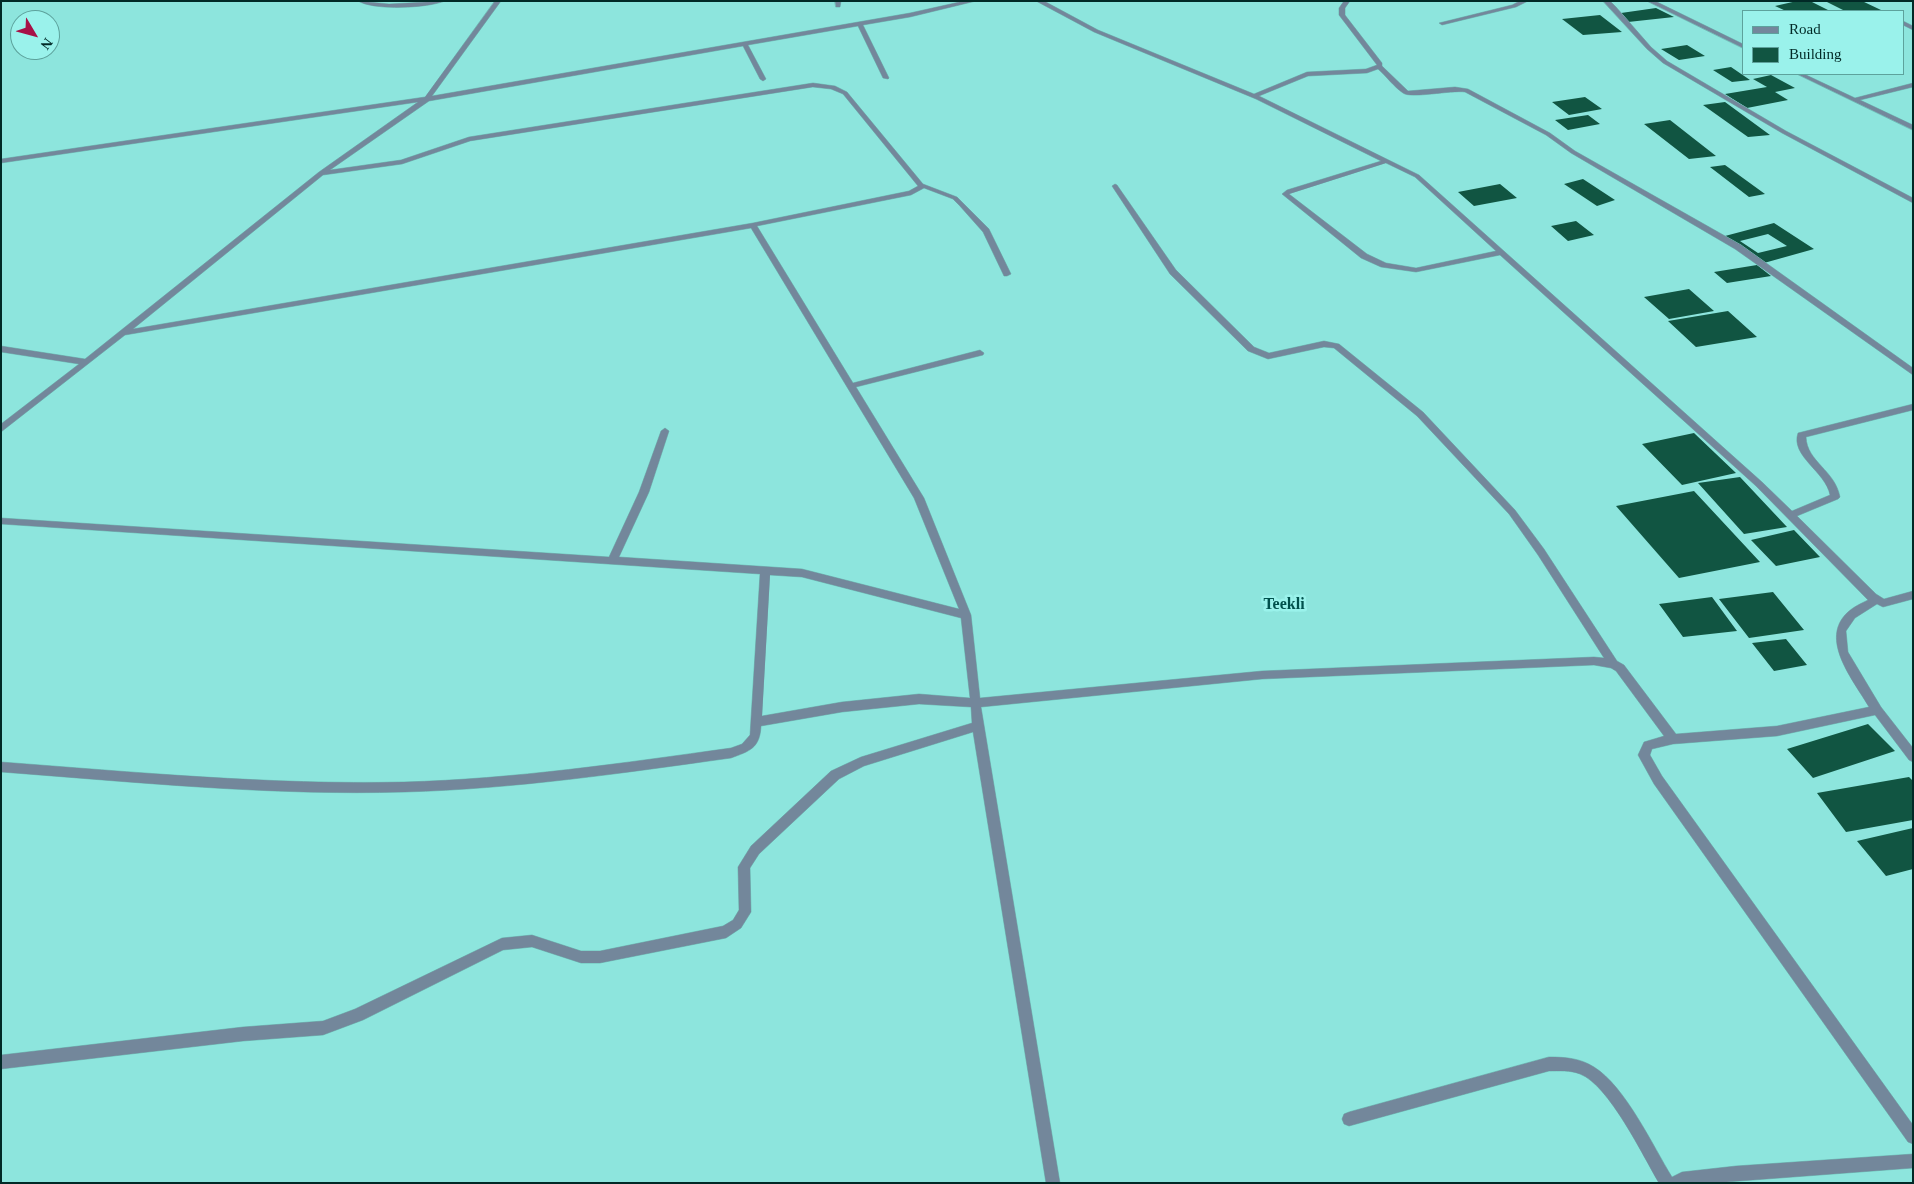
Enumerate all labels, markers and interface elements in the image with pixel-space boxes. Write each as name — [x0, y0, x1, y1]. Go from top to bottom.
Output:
north arrow — [10, 10, 60, 60]
legend — [1742, 10, 1904, 75]
text: Road — [1789, 21, 1821, 37]
text: N — [38, 35, 56, 52]
text: Building — [1789, 46, 1842, 62]
district label: Teekli — [1263, 595, 1305, 615]

